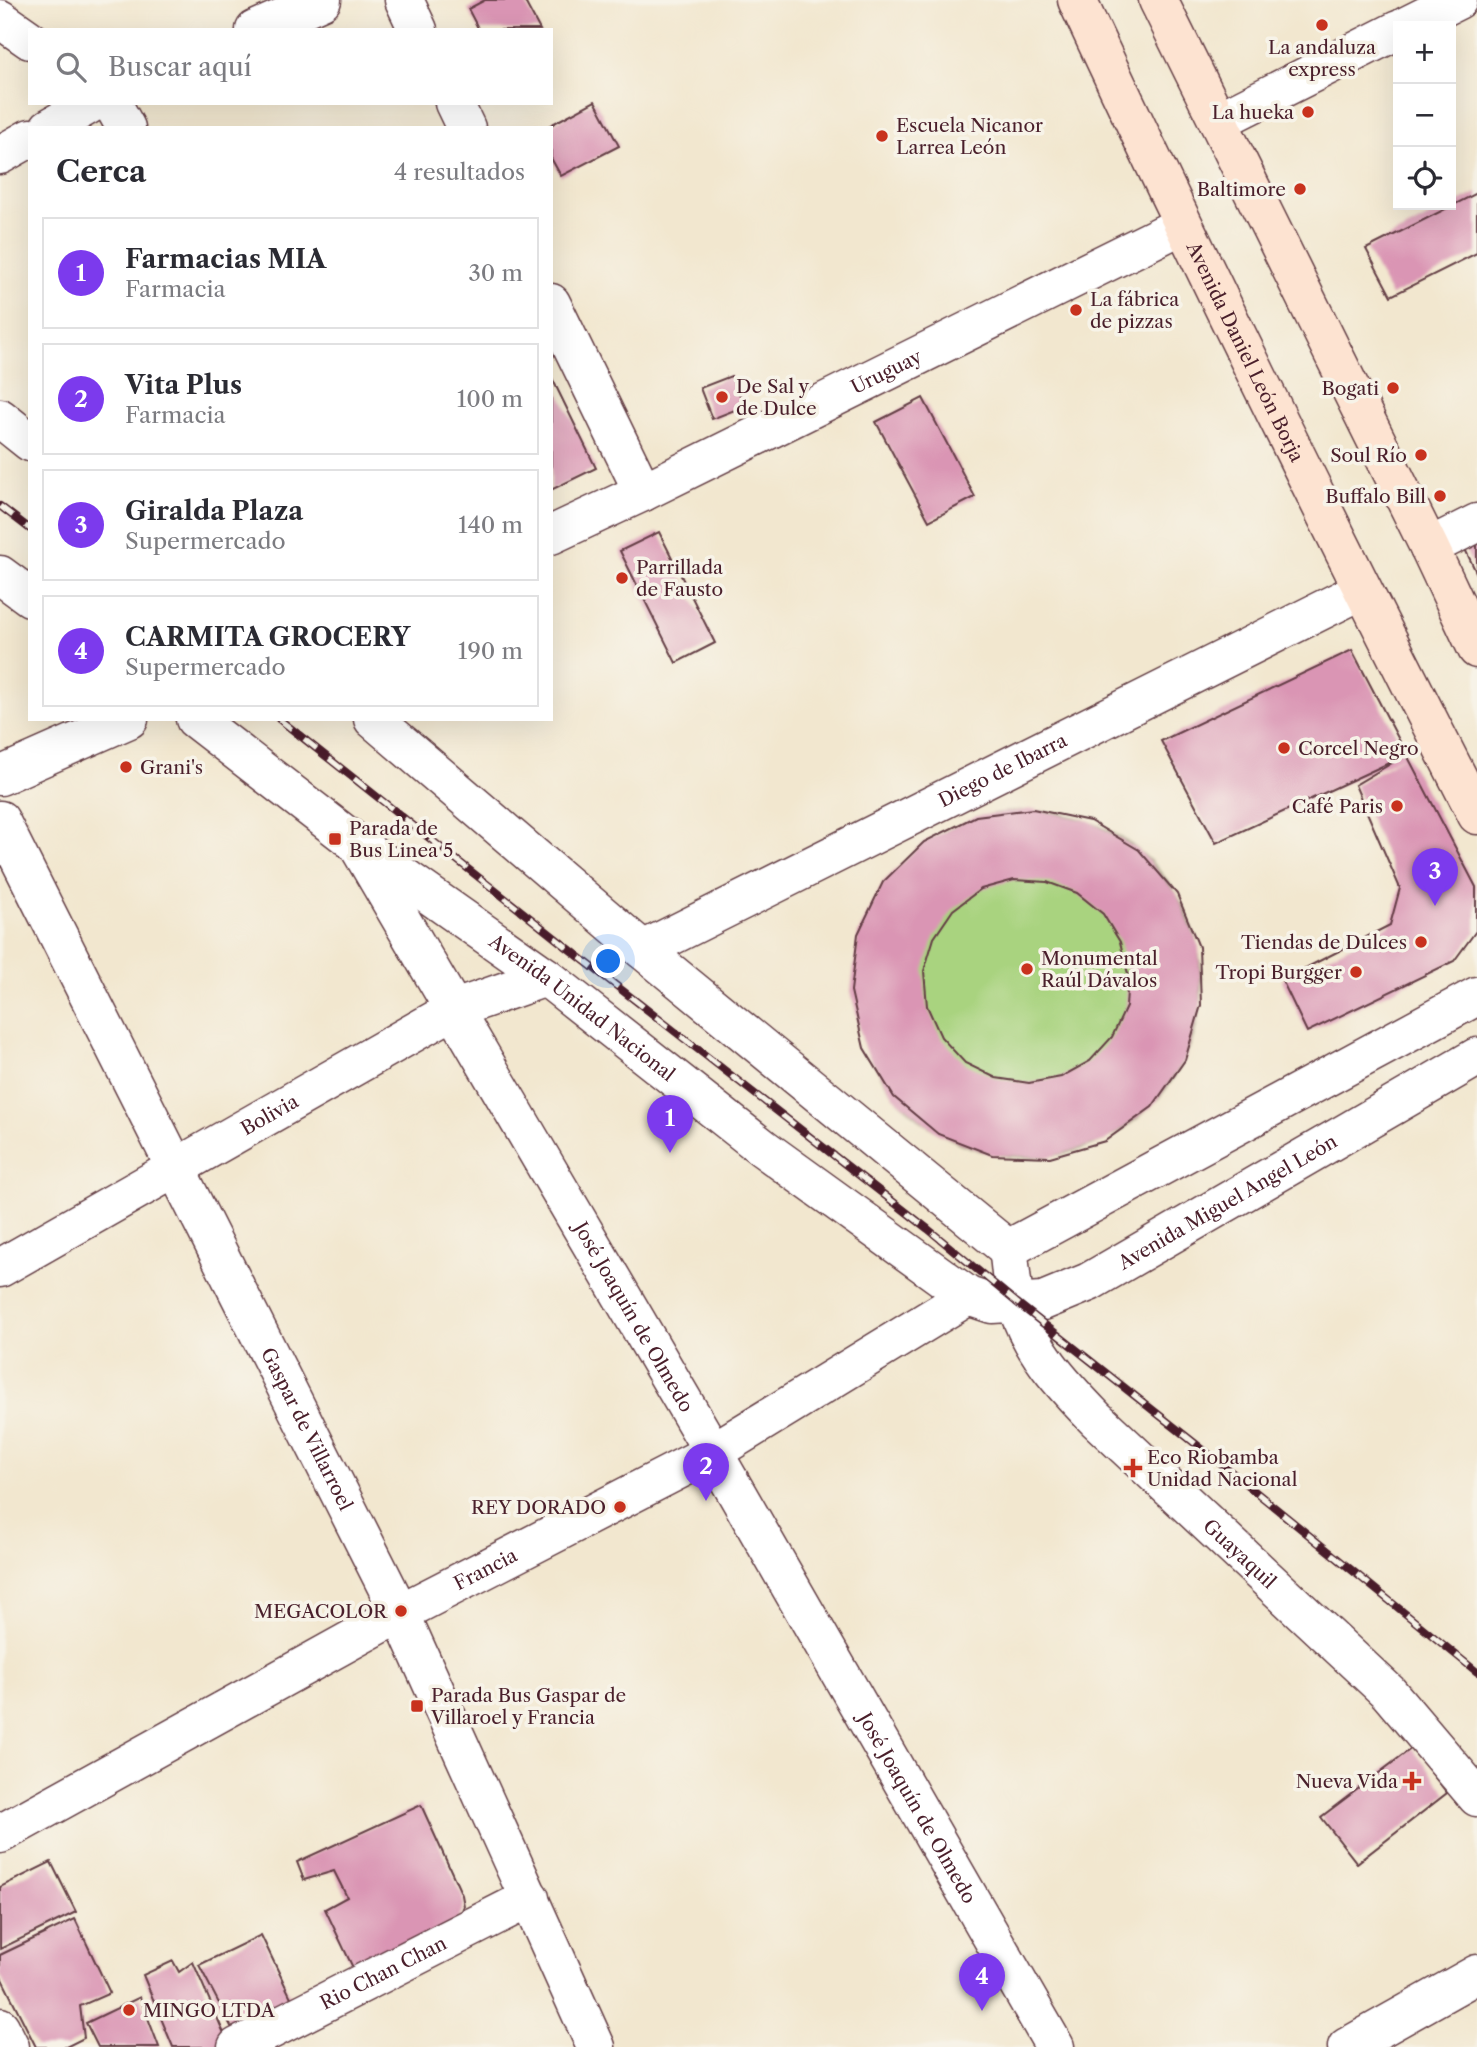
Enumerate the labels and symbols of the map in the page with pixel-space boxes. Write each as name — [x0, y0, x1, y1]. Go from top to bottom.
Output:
marker: La andaluza express — [1314, 17, 1330, 33]
place label: La andaluza express — [1268, 36, 1376, 81]
place label: La hueka — [1212, 101, 1294, 124]
marker: La hueka — [1300, 104, 1316, 120]
place label: Escuela Nicanor Larrea León — [896, 114, 1043, 159]
marker: Escuela Nicanor Larrea León — [874, 128, 890, 144]
place label: Baltimore — [1197, 178, 1286, 201]
marker: Baltimore — [1292, 181, 1308, 197]
street label: Avenida Daniel León Borja — [1181, 237, 1308, 466]
place label: La fábrica de pizzas — [1090, 288, 1179, 333]
marker: La fábrica de pizzas — [1068, 302, 1084, 318]
street label: Uruguay — [847, 345, 926, 399]
place label: De Sal y de Dulce — [736, 375, 817, 420]
place label: Bogati — [1322, 377, 1379, 400]
marker: Bogati — [1385, 380, 1401, 396]
marker: De Sal y de Dulce — [714, 389, 730, 405]
place label: Soul Río — [1330, 444, 1407, 467]
marker: Soul Río — [1413, 447, 1429, 463]
place label: Buffalo Bill — [1325, 485, 1426, 508]
marker: Buffalo Bill — [1432, 488, 1448, 504]
place label: Parrillada de Fausto — [636, 556, 723, 601]
marker: Parrillada de Fausto — [614, 570, 630, 586]
street label: Diego de Ibarra — [935, 729, 1071, 812]
place label: Corcel Negro — [1298, 737, 1419, 760]
marker: Corcel Negro — [1276, 740, 1292, 756]
place label: Grani's — [140, 756, 203, 779]
marker: Grani's — [118, 759, 134, 775]
place label: Café Paris — [1292, 795, 1383, 818]
marker: Café Paris — [1389, 798, 1405, 814]
place label: Parada de Bus Linea 5 — [349, 817, 453, 862]
marker: Parada de Bus Linea 5 — [327, 831, 343, 847]
pin: 3 — [1412, 848, 1458, 906]
street label: Avenida Unidad Nacional — [484, 929, 680, 1086]
place label: Tiendas de Dulces — [1241, 931, 1407, 954]
marker: Tiendas de Dulces — [1413, 934, 1429, 950]
your location — [591, 944, 625, 978]
place label: Monumental Raúl Dávalos — [1041, 947, 1158, 992]
marker: Monumental Raúl Dávalos — [1019, 961, 1035, 977]
place label: Tropi Burgger — [1216, 961, 1342, 984]
marker: Tropi Burgger — [1348, 964, 1364, 980]
street label: Bolivia — [237, 1090, 302, 1140]
pin: 1 — [647, 1095, 693, 1153]
street label: Avenida Miguel Angel León — [1113, 1130, 1341, 1275]
street label: José Joaquín de Olmedo — [567, 1215, 698, 1416]
street label: Gaspar de Villarroel — [256, 1344, 357, 1515]
pin: 2 — [683, 1443, 729, 1501]
place label: Eco Riobamba Unidad Nacional — [1147, 1446, 1298, 1491]
marker: Eco Riobamba Unidad Nacional — [1125, 1460, 1141, 1476]
place label: REY DORADO — [471, 1496, 606, 1519]
marker: REY DORADO — [612, 1499, 628, 1515]
street label: Guayaquil — [1198, 1514, 1281, 1594]
street label: Francia — [450, 1544, 521, 1595]
place label: MEGACOLOR — [254, 1600, 388, 1623]
marker: MEGACOLOR — [393, 1603, 409, 1619]
place label: Parada Bus Gaspar de Villaroel y Francia — [430, 1684, 626, 1729]
marker: Parada Bus Gaspar de Villaroel y Francia — [409, 1698, 425, 1714]
street label: José Joaquín de Olmedo — [852, 1706, 981, 1908]
place label: Nueva Vida — [1296, 1770, 1398, 1793]
marker: Nueva Vida — [1404, 1773, 1420, 1789]
street label: Rio Chan Chan — [316, 1931, 450, 2015]
pin: 4 — [959, 1953, 1005, 2011]
place label: MINGO LTDA — [143, 1999, 276, 2022]
marker: MINGO LTDA — [121, 2002, 137, 2018]

